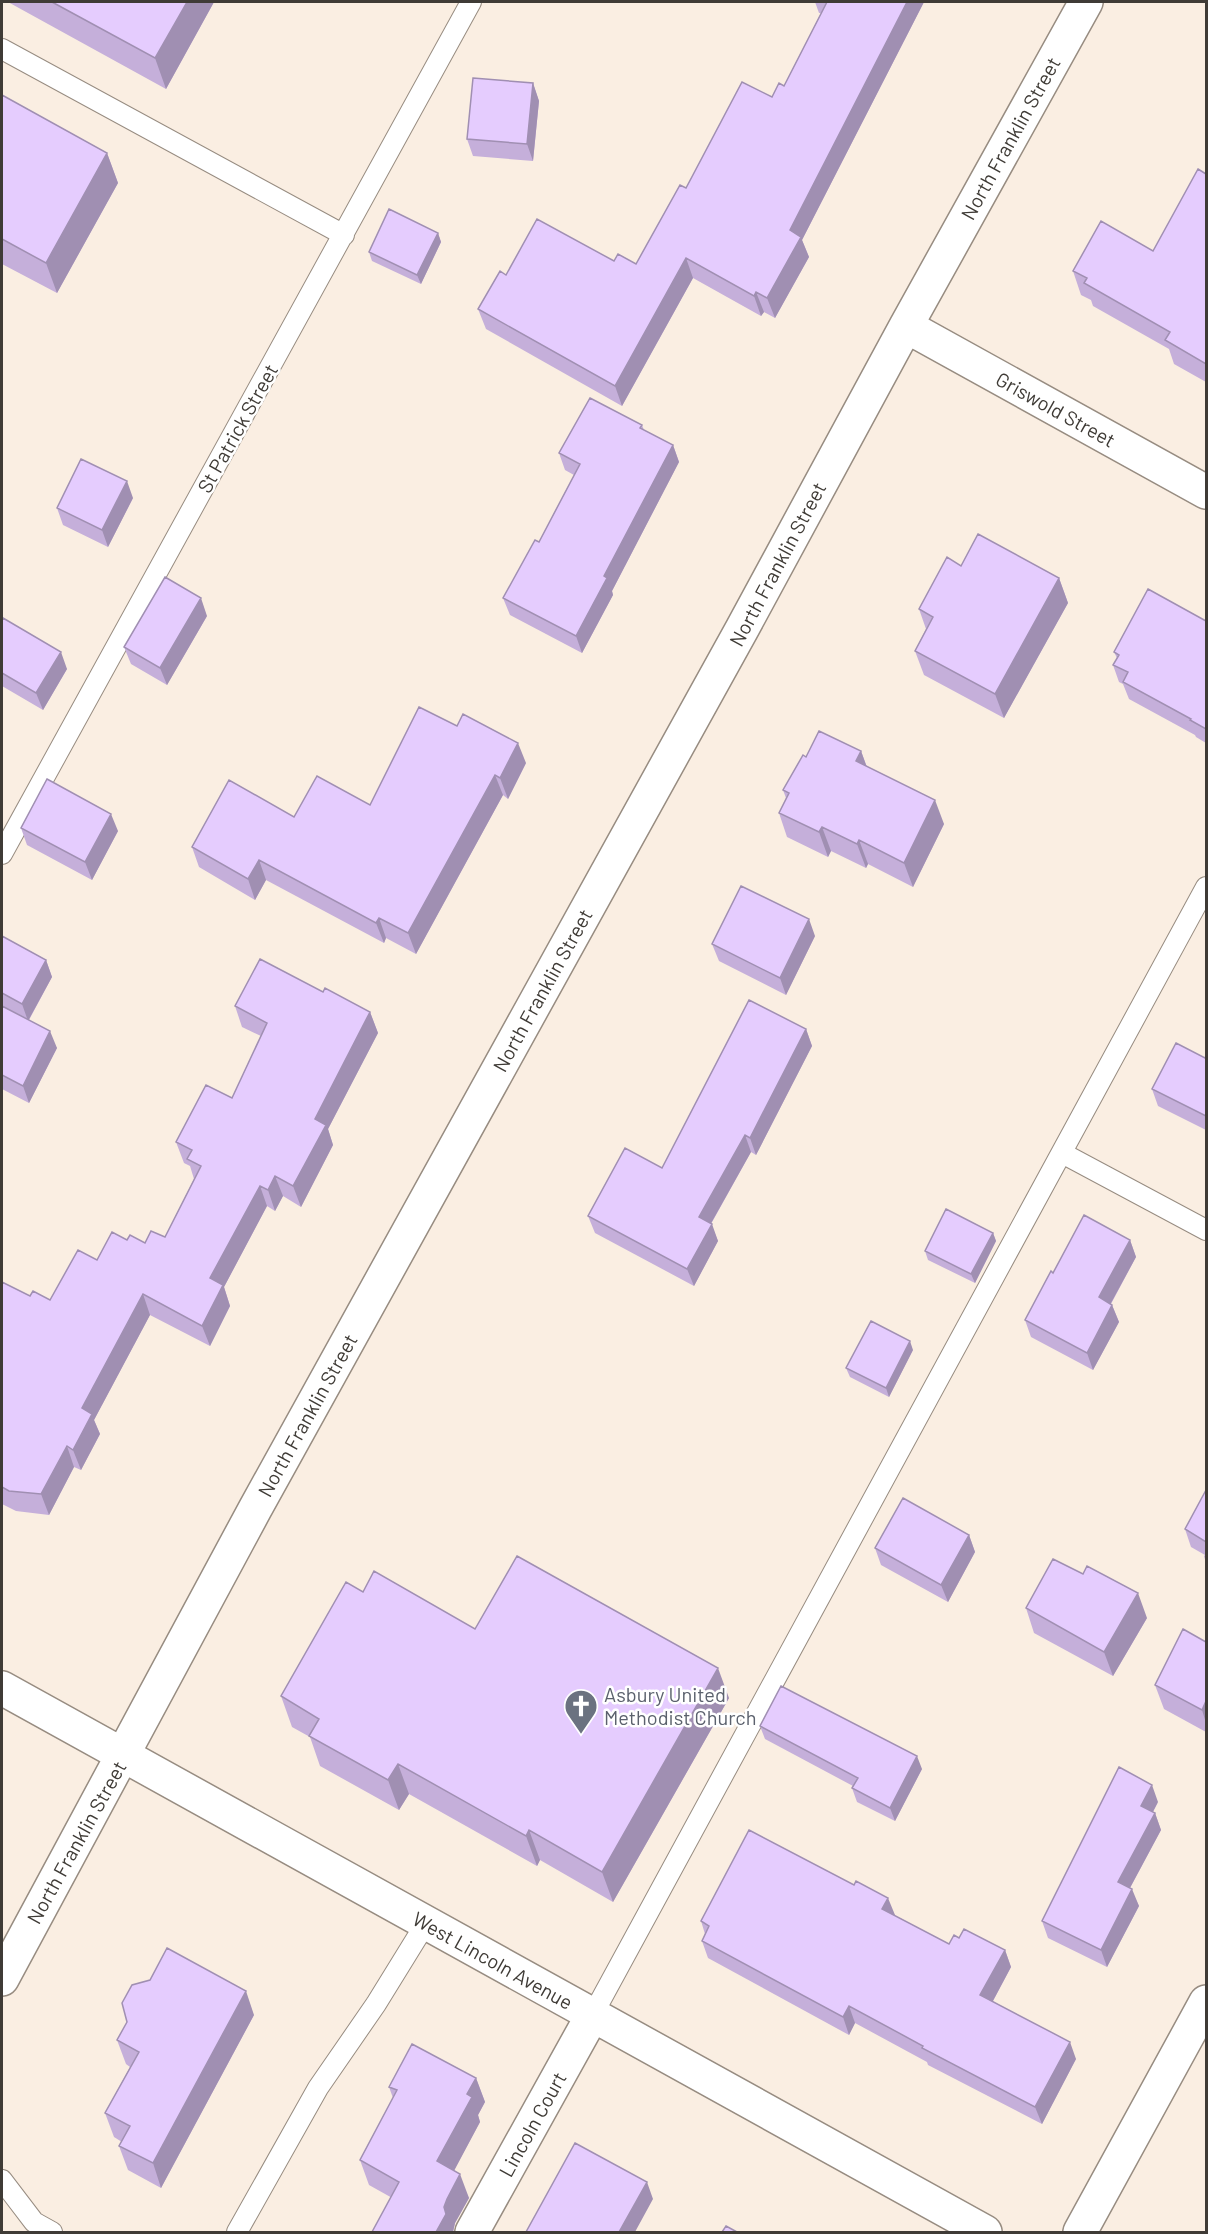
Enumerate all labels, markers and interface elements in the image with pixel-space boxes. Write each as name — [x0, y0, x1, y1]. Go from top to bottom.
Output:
street label: North Franklin Street — [955, 52, 1065, 224]
street label: St Patrick Street — [192, 359, 282, 497]
street label: Griswold Street — [992, 366, 1120, 452]
street label: North Franklin Street — [724, 478, 830, 650]
street label: North Franklin Street — [487, 904, 597, 1076]
street label: North Franklin Street — [252, 1329, 362, 1501]
place label: Asbury United Methodist Church — [604, 1682, 757, 1729]
church icon: Asbury United Methodist Church — [563, 1688, 599, 1735]
street label: North Franklin Street — [21, 1756, 131, 1928]
street label: West Lincoln Avenue — [409, 1906, 577, 2014]
street label: Lincoln Court — [493, 2067, 571, 2181]

